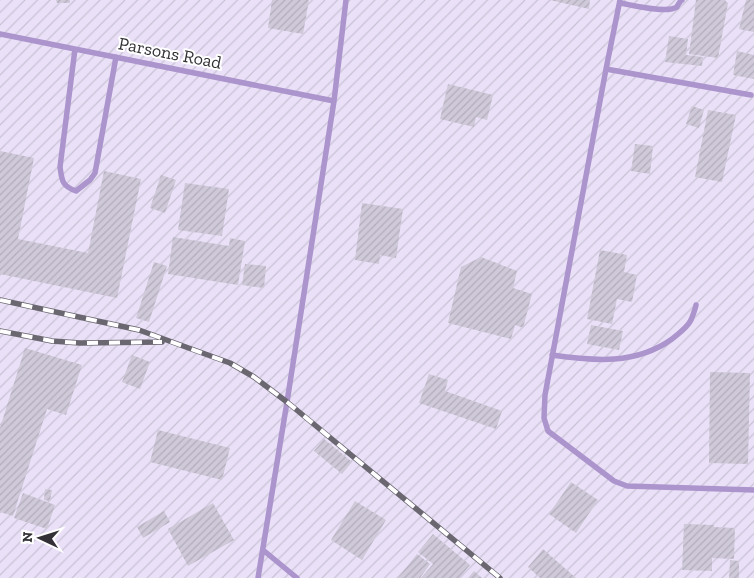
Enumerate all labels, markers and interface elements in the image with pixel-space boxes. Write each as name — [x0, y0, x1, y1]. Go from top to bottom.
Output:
street label: Parsons Road — [117, 32, 224, 74]
north arrow — [15, 513, 65, 563]
text: N — [19, 531, 36, 543]

